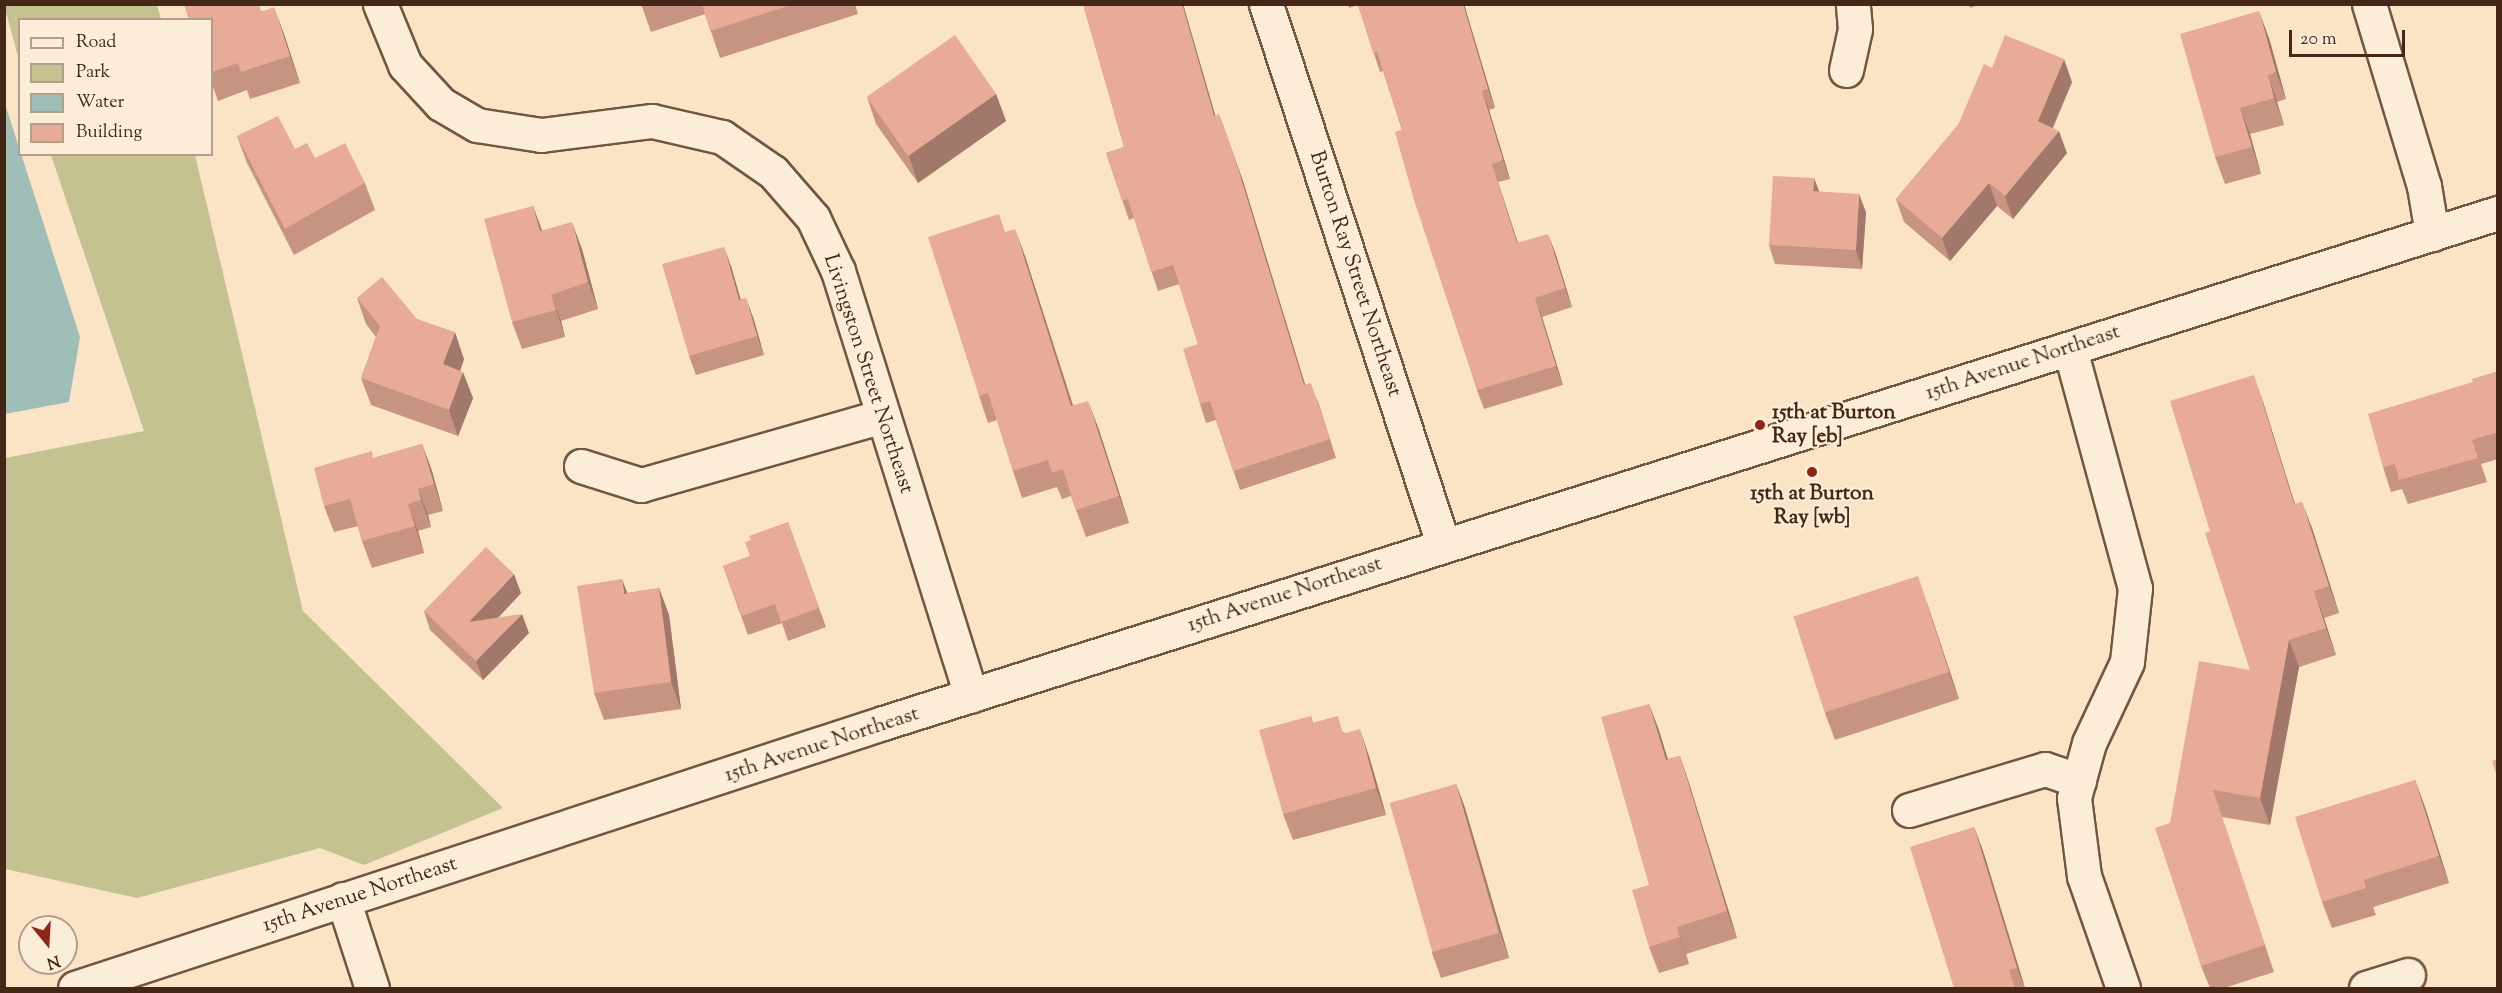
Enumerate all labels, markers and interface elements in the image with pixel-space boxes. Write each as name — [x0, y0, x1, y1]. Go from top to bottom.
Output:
legend — [18, 18, 213, 156]
scale bar — [2292, 18, 2408, 56]
text: 20 m — [2300, 27, 2337, 53]
text: Road — [76, 30, 116, 56]
text: Park — [76, 60, 110, 86]
text: Water — [76, 90, 124, 116]
text: Building — [76, 120, 142, 146]
street label: Burton Ray Street Northeast — [1303, 148, 1407, 400]
street label: Livingston Street Northeast — [817, 251, 919, 497]
street label: 15th Avenue Northeast — [1923, 320, 2123, 406]
place label: 15th at Burton Ray [eb] — [1772, 400, 1896, 450]
marker: 15th at Burton Ray [eb] — [1753, 418, 1767, 432]
marker: 15th at Burton Ray [wb] — [1805, 465, 1819, 479]
place label: 15th at Burton Ray [wb] — [1750, 481, 1874, 531]
street label: 15th Avenue Northeast — [1185, 552, 1385, 638]
street label: 15th Avenue Northeast — [722, 702, 922, 788]
street label: 15th Avenue Northeast — [260, 852, 460, 938]
north arrow — [18, 915, 78, 975]
text: N — [43, 948, 63, 974]

